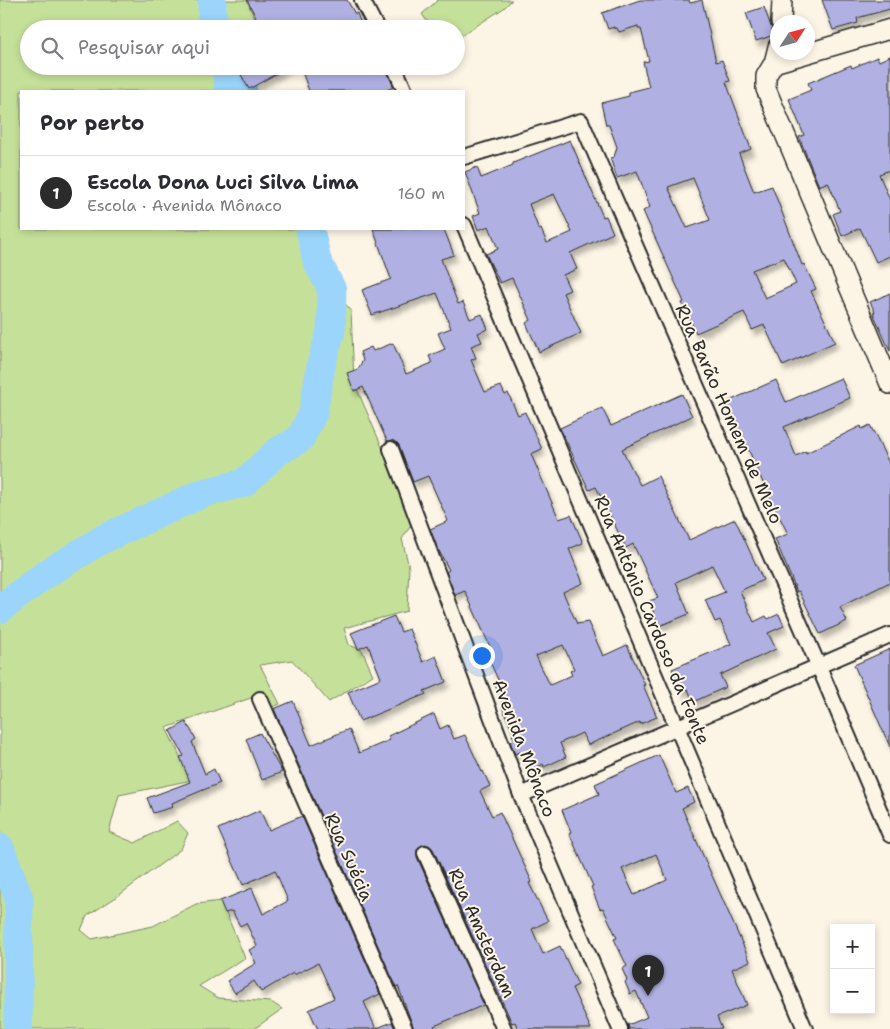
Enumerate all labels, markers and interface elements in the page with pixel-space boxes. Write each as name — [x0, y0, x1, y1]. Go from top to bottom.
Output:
north arrow — [770, 15, 815, 60]
search box — [20, 20, 465, 75]
icon: search — [38, 34, 66, 62]
text: Pesquisar aqui — [78, 35, 210, 60]
text: Por perto — [40, 109, 144, 137]
text: Escola Dona Luci Silva Lima — [87, 170, 358, 195]
text: 1 — [52, 183, 60, 204]
text: 160 m — [398, 183, 445, 204]
text: Escola · Avenida Mônaco — [87, 195, 282, 216]
street label: Rua Barão Homem de Melo — [670, 300, 788, 528]
street label: Rua Antônio Cardoso da Fonte — [588, 492, 716, 748]
your location — [469, 643, 495, 669]
street label: Avenida Mônaco — [487, 675, 561, 821]
street label: Rua Suécia — [319, 809, 379, 905]
street label: Rua Amsterdam — [443, 864, 521, 1002]
map controls — [830, 924, 875, 1014]
button: + — [830, 924, 875, 969]
pin: 1 — [632, 955, 664, 996]
button: − — [830, 969, 875, 1014]

